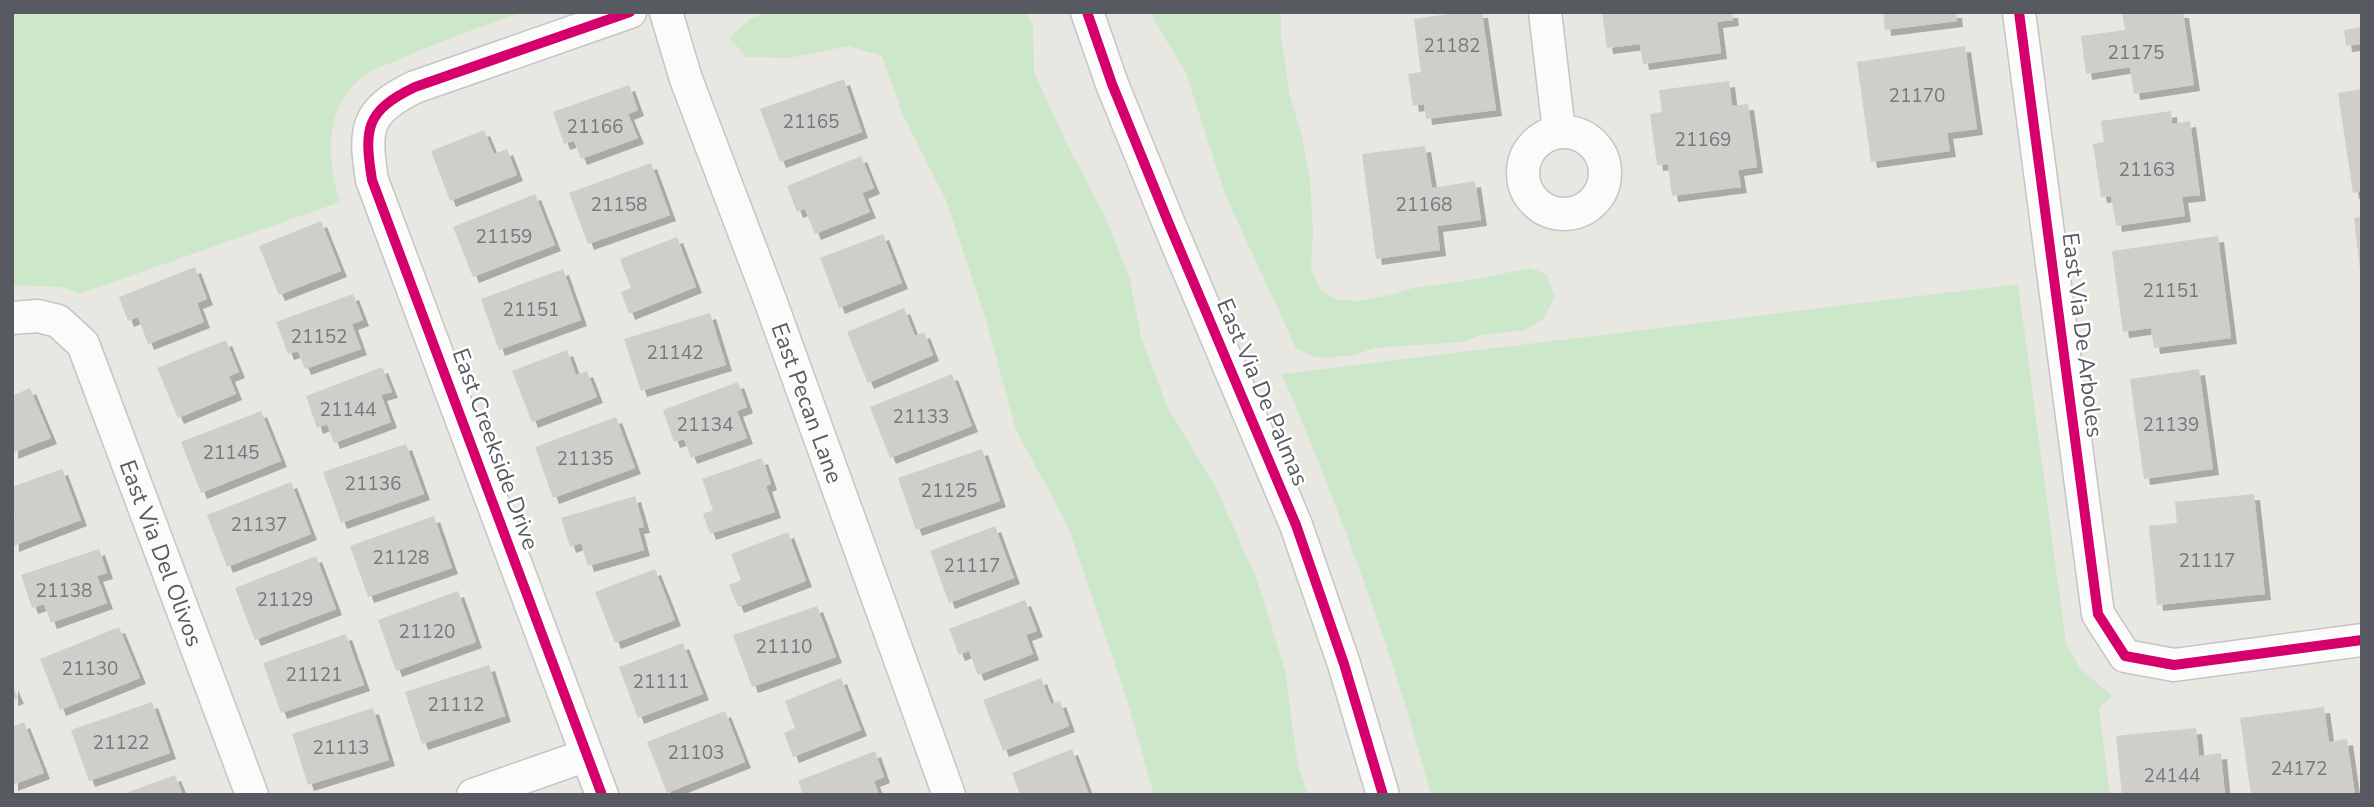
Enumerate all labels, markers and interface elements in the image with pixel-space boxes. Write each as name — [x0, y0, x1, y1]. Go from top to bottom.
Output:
house number: 21182 — [1423, 33, 1481, 59]
house number: 21175 — [2107, 40, 2165, 66]
house number: 21170 — [1888, 83, 1946, 109]
house number: 21165 — [782, 109, 840, 135]
house number: 21166 — [566, 114, 624, 140]
house number: 21169 — [1674, 127, 1732, 153]
house number: 21163 — [2118, 157, 2176, 183]
house number: 21158 — [590, 192, 648, 218]
house number: 21168 — [1395, 192, 1453, 218]
house number: 21159 — [475, 224, 533, 250]
street label: East Via De Arboles — [2055, 231, 2110, 439]
house number: 21151 — [2142, 278, 2200, 304]
street label: East Via De Palmas — [1209, 294, 1316, 491]
house number: 21151 — [502, 297, 560, 323]
street label: East Pecan Lane — [764, 319, 850, 488]
house number: 21152 — [290, 324, 348, 350]
house number: 21142 — [646, 340, 704, 366]
street label: East Creekside Drive — [445, 344, 546, 554]
house number: 21144 — [319, 397, 377, 423]
house number: 21133 — [892, 404, 950, 430]
house number: 21134 — [676, 412, 734, 438]
house number: 21139 — [2142, 412, 2200, 438]
house number: 21145 — [202, 440, 260, 466]
house number: 21135 — [556, 446, 614, 472]
street label: East Via Del Olivos — [112, 456, 210, 651]
house number: 21136 — [344, 471, 402, 497]
house number: 21125 — [920, 478, 978, 504]
house number: 21137 — [230, 512, 288, 538]
house number: 21128 — [372, 545, 430, 571]
house number: 21117 — [2178, 548, 2236, 574]
house number: 21117 — [943, 553, 1001, 579]
house number: 21138 — [35, 578, 93, 604]
house number: 21129 — [256, 587, 314, 613]
house number: 21120 — [398, 619, 456, 645]
house number: 21110 — [755, 634, 813, 660]
house number: 21130 — [61, 656, 119, 682]
house number: 21121 — [285, 662, 343, 688]
house number: 21111 — [632, 669, 690, 695]
house number: 21112 — [427, 692, 485, 718]
house number: 21122 — [92, 730, 150, 756]
house number: 21113 — [312, 735, 370, 761]
house number: 21103 — [667, 740, 725, 766]
house number: 24172 — [2270, 756, 2328, 782]
house number: 24144 — [2143, 763, 2201, 789]

